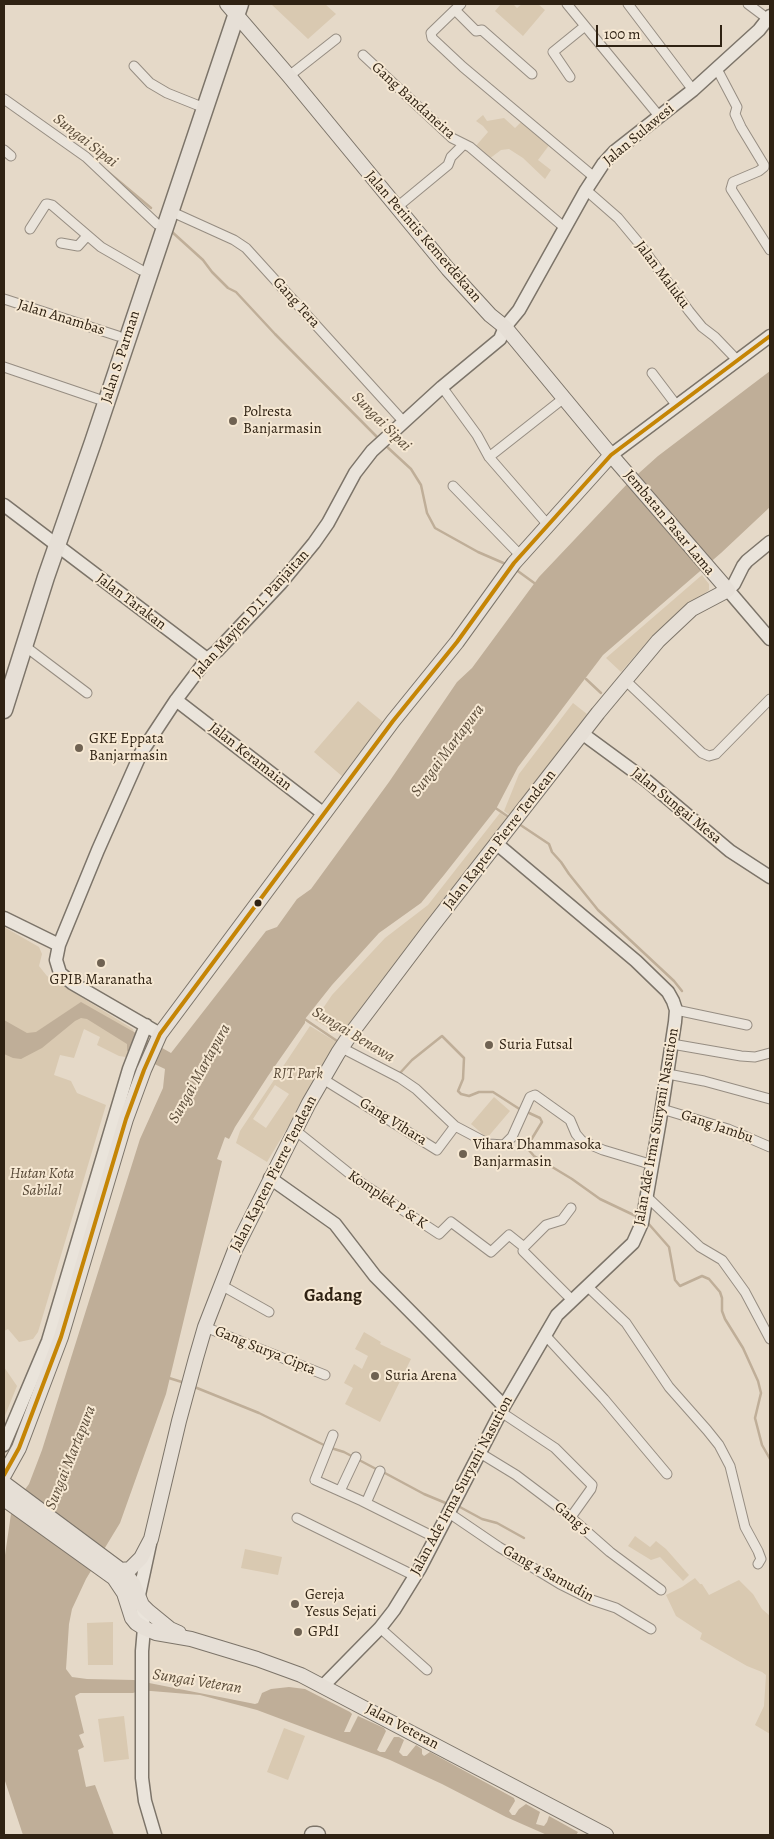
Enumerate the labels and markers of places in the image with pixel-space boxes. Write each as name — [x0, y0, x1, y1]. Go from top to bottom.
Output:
place label: Polresta Banjarmasin — [243, 403, 322, 438]
marker: Polresta Banjarmasin — [227, 415, 239, 427]
place label: GKE Eppata Banjarmasin — [89, 730, 168, 765]
marker: GKE Eppata Banjarmasin — [73, 742, 85, 754]
unlabelled marker — [253, 898, 263, 908]
marker: GPIB Maranatha — [95, 957, 107, 969]
place label: GPIB Maranatha — [50, 971, 152, 989]
place label: Suria Futsal — [499, 1036, 572, 1054]
marker: Suria Futsal — [483, 1039, 495, 1051]
place label: Vihara Dhammasoka Banjarmasin — [473, 1136, 601, 1171]
marker: Vihara Dhammasoka Banjarmasin — [457, 1148, 469, 1160]
place label: Suria Arena — [385, 1367, 457, 1385]
marker: Suria Arena — [369, 1370, 381, 1382]
place label: Gereja Yesus Sejati — [305, 1586, 377, 1621]
marker: Gereja Yesus Sejati — [289, 1598, 301, 1610]
place label: GPdI — [308, 1623, 339, 1641]
marker: GPdI — [292, 1626, 304, 1638]

